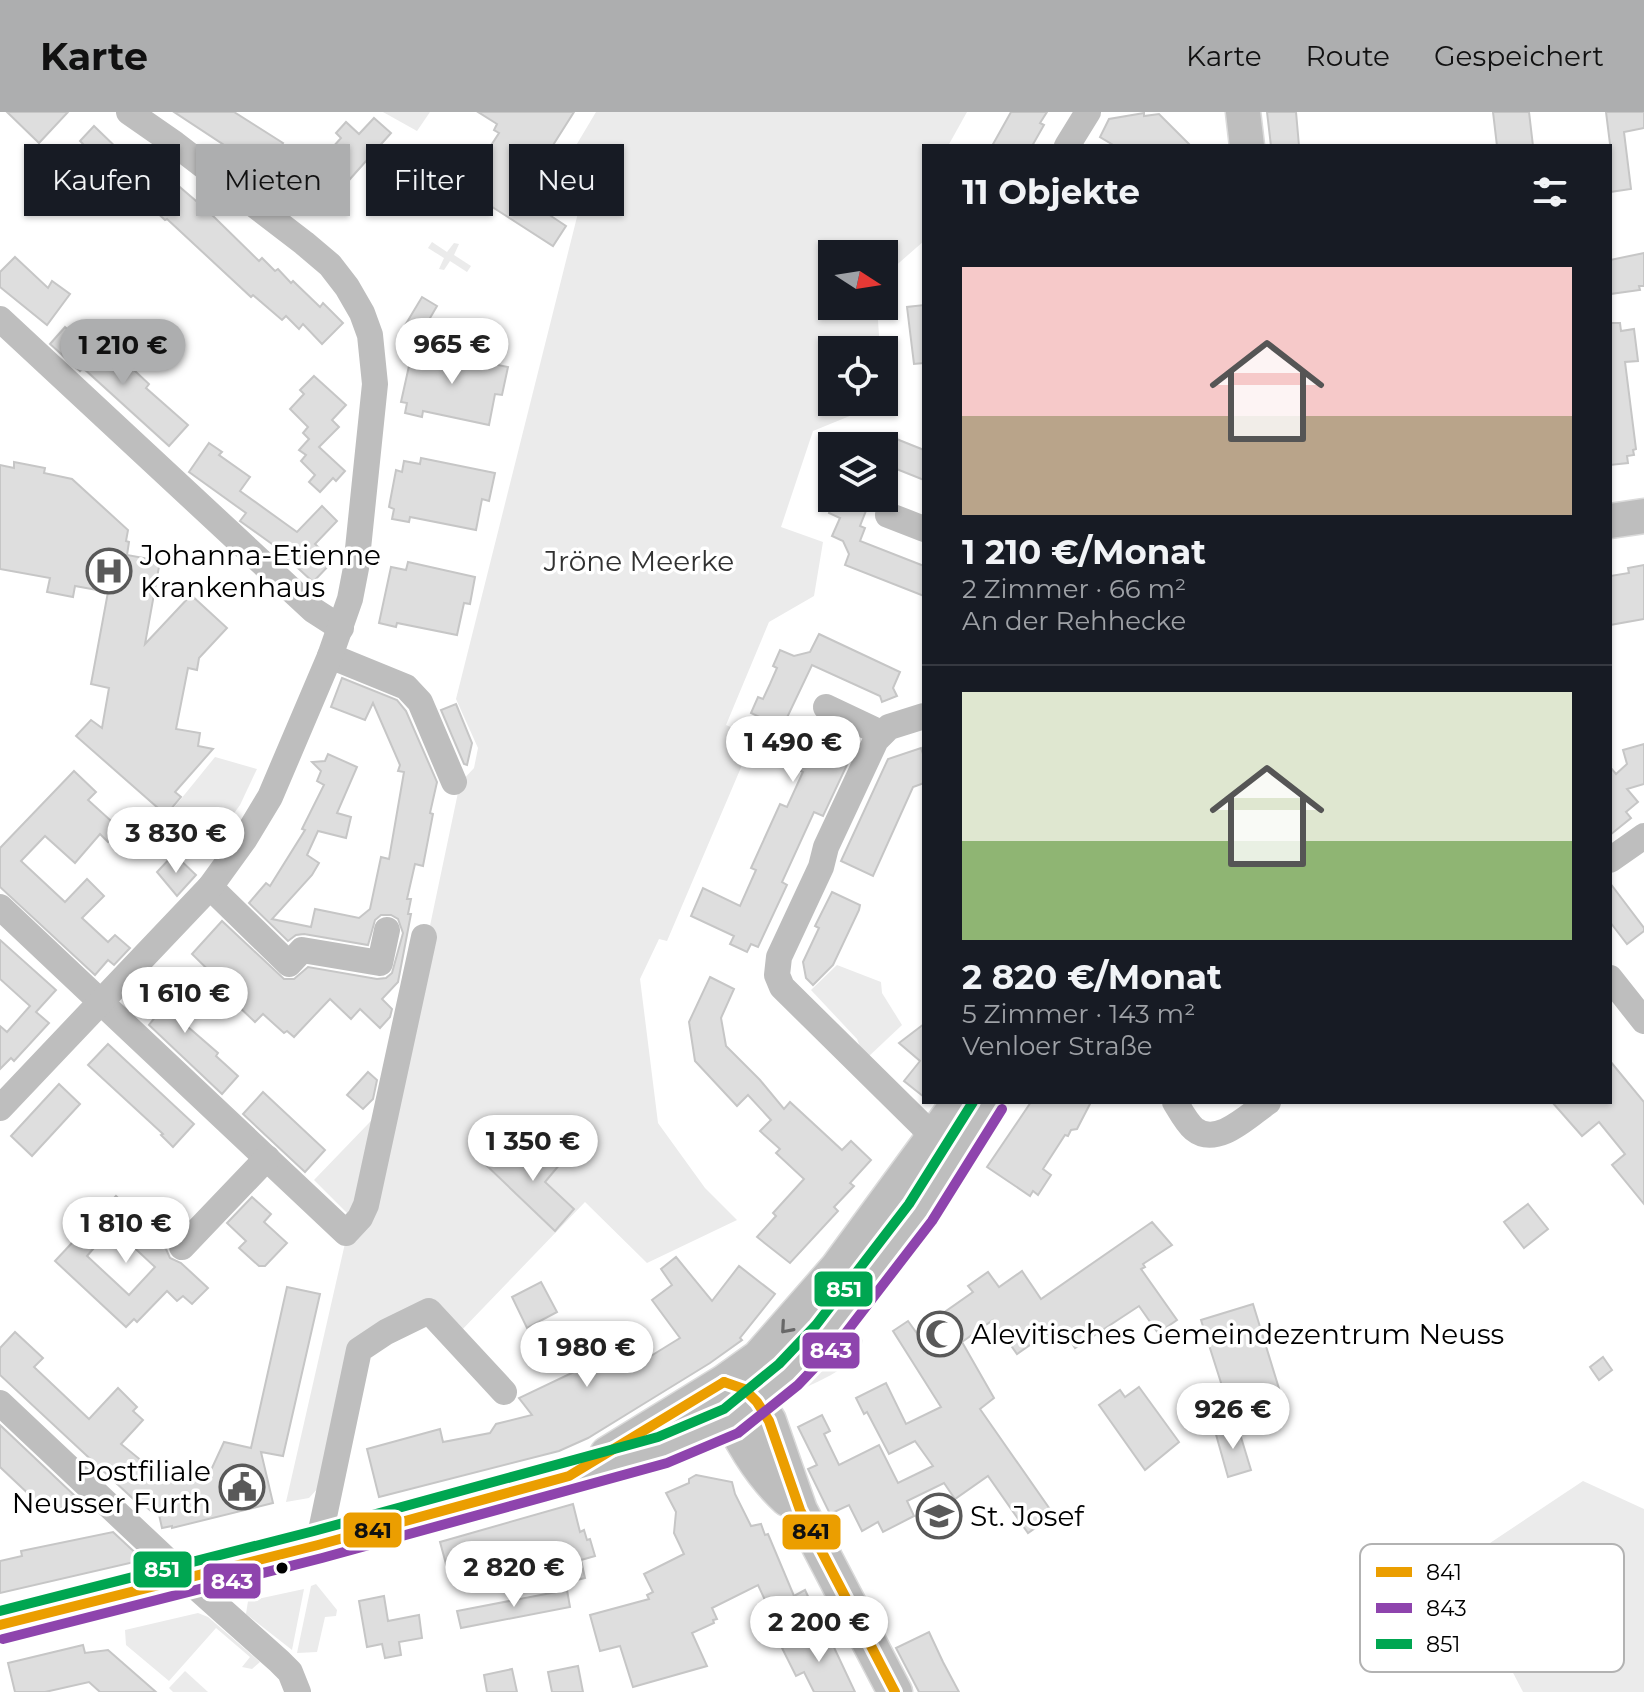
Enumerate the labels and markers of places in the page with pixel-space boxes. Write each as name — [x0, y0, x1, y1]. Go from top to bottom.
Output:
pin: 965 € — [396, 318, 508, 386]
pin: 1 210 € — [49, 319, 197, 387]
place label: Johanna-Etienne Krankenhaus — [139, 538, 381, 604]
hospital icon: Johanna-Etienne Krankenhaus — [85, 547, 133, 595]
pin: 1 490 € — [719, 716, 867, 784]
pin: 3 830 € — [102, 807, 250, 875]
pin: 1 610 € — [111, 967, 259, 1035]
pin: 1 350 € — [459, 1115, 607, 1183]
pin: 1 810 € — [52, 1197, 200, 1265]
mosque icon: Alevitisches Gemeindezentrum Neuss — [916, 1310, 964, 1358]
place label: Alevitisches Gemeindezentrum Neuss — [971, 1317, 1504, 1351]
pin: 1 980 € — [513, 1321, 661, 1389]
pin: 926 € — [1177, 1383, 1289, 1451]
place label: Postfiliale Neusser Furth — [12, 1454, 211, 1520]
public building icon: Postfiliale Neusser Furth — [218, 1463, 266, 1511]
school or university icon: St. Josef — [915, 1492, 963, 1540]
place label: St. Josef — [970, 1499, 1085, 1533]
pin: 2 820 € — [440, 1541, 588, 1609]
unlabelled marker — [274, 1560, 290, 1576]
pin: 2 200 € — [745, 1596, 893, 1664]

